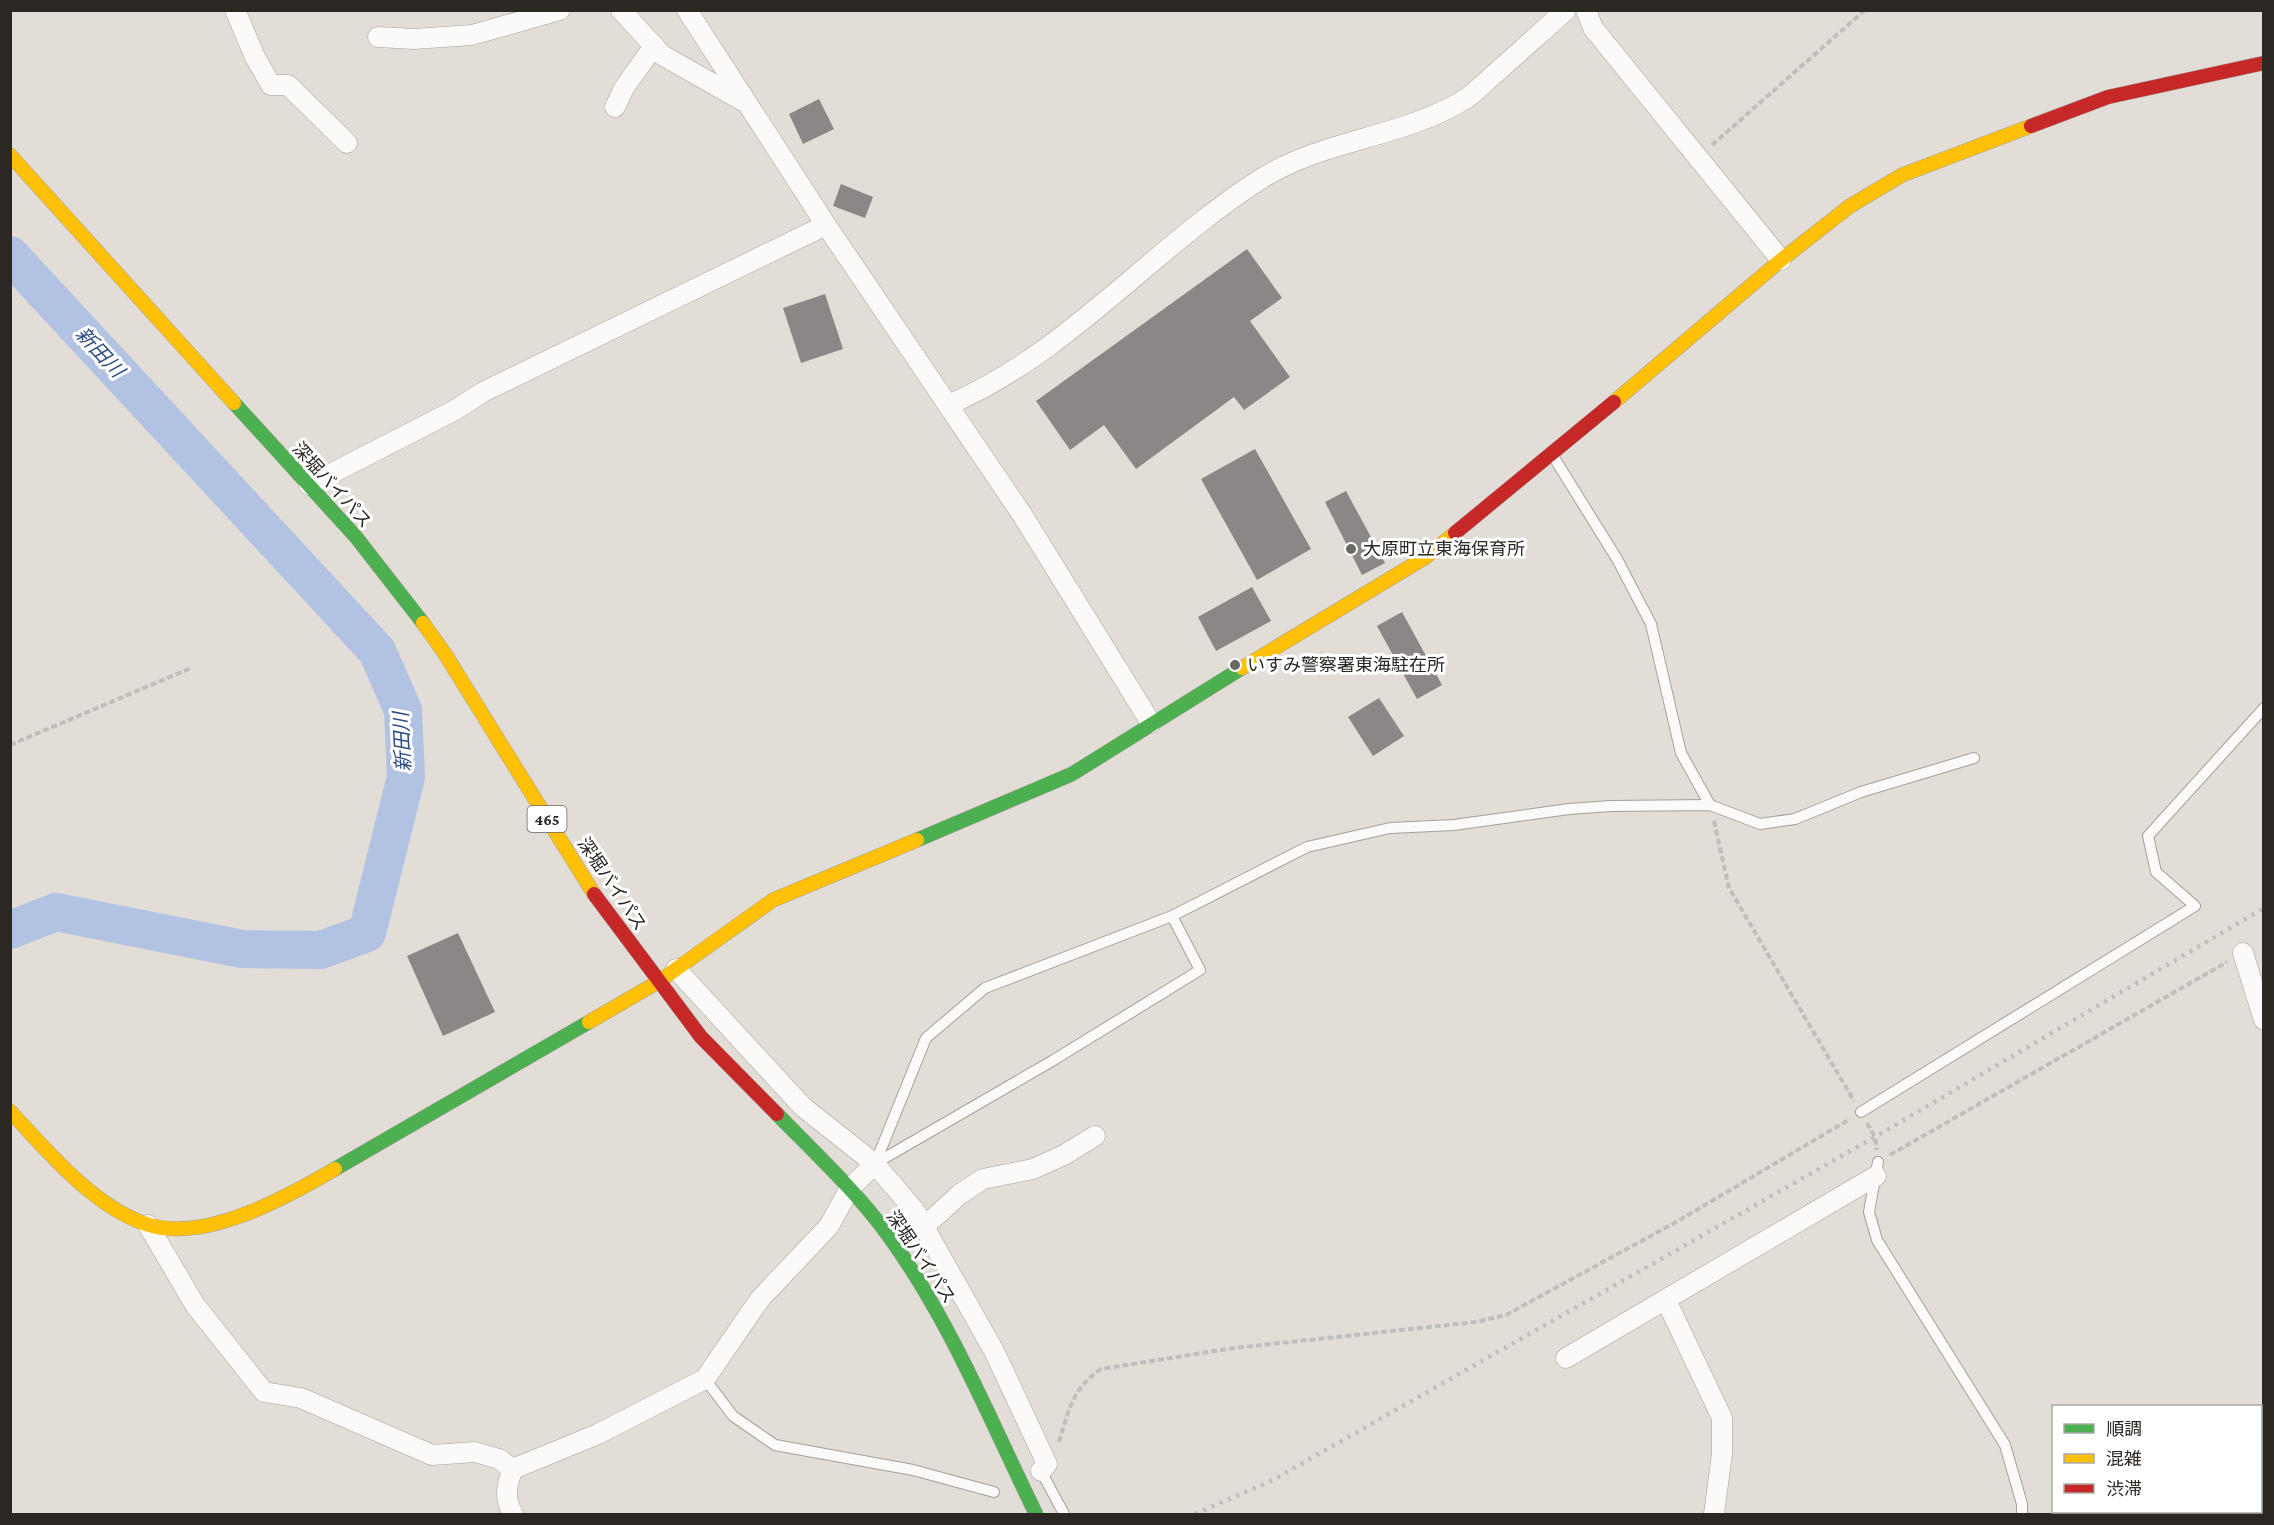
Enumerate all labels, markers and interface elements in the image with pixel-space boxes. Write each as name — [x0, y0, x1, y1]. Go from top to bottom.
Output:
water label: 新田川 — [71, 323, 130, 383]
street label: 深堀バイパス — [289, 438, 375, 532]
place label: 大原町立東海保育所 — [1363, 539, 1525, 559]
marker: 大原町立東海保育所 — [1344, 542, 1358, 556]
place label: いすみ警察署東海駐在所 — [1247, 655, 1445, 675]
marker: いすみ警察署東海駐在所 — [1228, 658, 1242, 672]
water label: 新田川 — [389, 709, 415, 773]
road number: 465 — [528, 806, 566, 832]
street label: 深堀バイパス — [574, 834, 650, 934]
street label: 深堀バイパス — [883, 1207, 959, 1307]
legend — [2052, 1405, 2262, 1513]
text: 順調 — [2106, 1419, 2142, 1439]
text: 混雑 — [2106, 1449, 2142, 1469]
text: 渋滞 — [2106, 1479, 2142, 1499]

